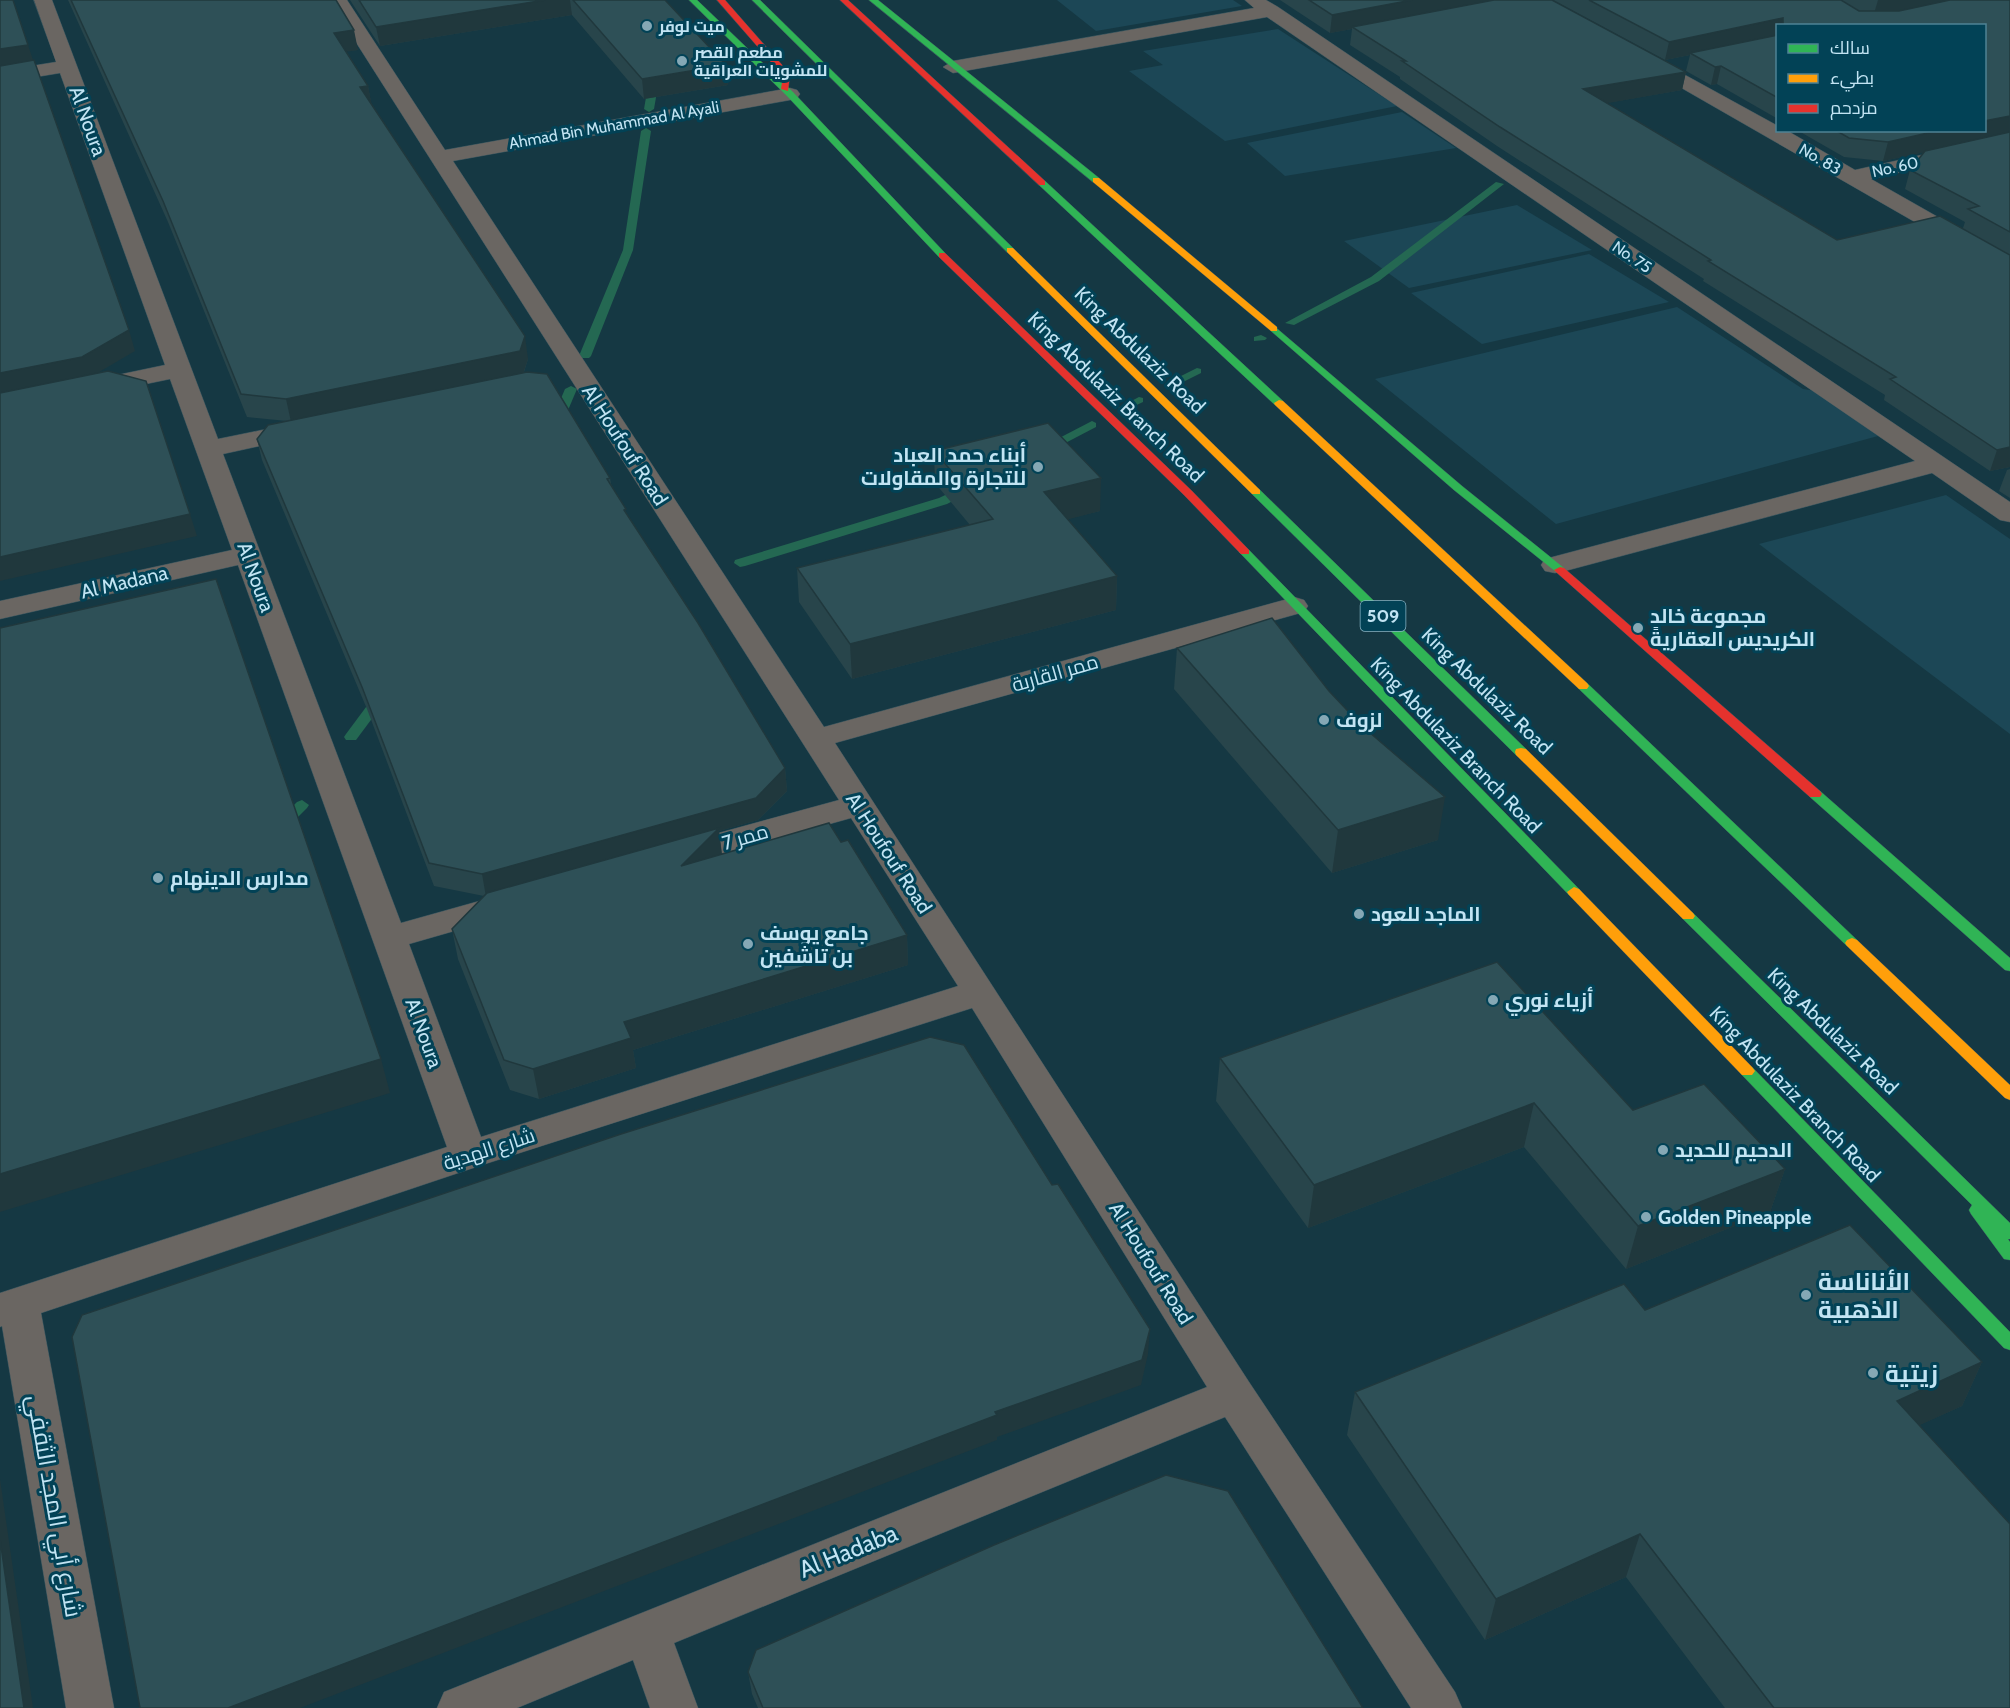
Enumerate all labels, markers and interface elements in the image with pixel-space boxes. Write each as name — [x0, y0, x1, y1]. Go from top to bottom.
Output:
place label: ميت لوفر — [658, 17, 725, 36]
marker: ميت لوفر — [640, 19, 654, 33]
legend — [1776, 24, 1986, 132]
text: سالك — [1830, 37, 1870, 59]
place label: مطعم القصر للمشويات العراقية — [693, 43, 827, 80]
marker: مطعم القصر للمشويات العراقية — [675, 54, 689, 68]
text: بطيء — [1830, 67, 1874, 92]
street label: Al Noura — [64, 83, 112, 160]
street label: Ahmad Bin Muhammad Al Ayali — [507, 97, 721, 153]
text: مزدحم — [1830, 97, 1878, 120]
street label: No. 83 — [1796, 139, 1844, 179]
street label: No. 60 — [1870, 153, 1920, 181]
street label: No. 75 — [1609, 237, 1655, 277]
street label: King Abdulaziz Road — [1070, 282, 1210, 418]
street label: King Abdulaziz Branch Road — [1023, 307, 1209, 487]
street label: Al Houfouf Road — [577, 380, 673, 510]
place label: أبناء حمد العباد للتجارة والمقاولات — [861, 441, 1026, 490]
marker: أبناء حمد العباد للتجارة والمقاولات — [1031, 460, 1045, 474]
street label: Al Noura — [232, 539, 280, 616]
street label: Al Madana — [78, 560, 170, 604]
road number: 509 — [1360, 601, 1406, 631]
place label: مجموعة خالد الكريديس العقاريةً — [1650, 604, 1815, 651]
marker: مجموعة خالد الكريديس العقاريةً — [1631, 621, 1645, 635]
street label: King Abdulaziz Road — [1417, 623, 1557, 759]
street label: ممر القاربة — [1009, 649, 1101, 697]
street label: King Abdulaziz Branch Road — [1366, 652, 1546, 838]
place label: لزوف — [1336, 708, 1382, 732]
marker: لزوف — [1317, 713, 1331, 727]
street label: Al Houfouf Road — [841, 788, 937, 918]
street label: ممر 7 — [719, 819, 771, 855]
place label: مدارس الدينهام — [170, 866, 309, 892]
marker: مدارس الدينهام — [151, 871, 165, 885]
place label: الماجد للعود — [1371, 902, 1480, 926]
marker: الماجد للعود — [1352, 907, 1366, 921]
place label: جامع يوسف بن تاشفين — [760, 921, 869, 968]
marker: جامع يوسف بن تاشفين — [741, 937, 755, 951]
street label: King Abdulaziz Road — [1763, 963, 1903, 1099]
place label: أزياء نوري — [1505, 986, 1593, 1016]
marker: أزياء نوري — [1486, 993, 1500, 1007]
street label: Al Noura — [400, 995, 448, 1072]
street label: King Abdulaziz Branch Road — [1705, 1001, 1885, 1187]
street label: شارع الهدية — [440, 1123, 538, 1177]
place label: الدحيم للحديد — [1675, 1138, 1792, 1164]
marker: الدحيم للحديد — [1656, 1143, 1670, 1157]
street label: Al Houfouf Road — [1104, 1198, 1198, 1328]
place label: Golden Pineapple — [1658, 1205, 1811, 1229]
marker: Golden Pineapple — [1639, 1210, 1653, 1224]
place label: الأناناسة الذهبية — [1818, 1267, 1910, 1324]
marker: الأناناسة الذهبية — [1799, 1288, 1813, 1302]
place label: زيتية — [1885, 1359, 1938, 1388]
marker: زيتية — [1866, 1366, 1880, 1380]
street label: شارع أبي المجد الثقفي — [16, 1392, 90, 1620]
street label: Al Hadaba — [795, 1518, 902, 1584]

